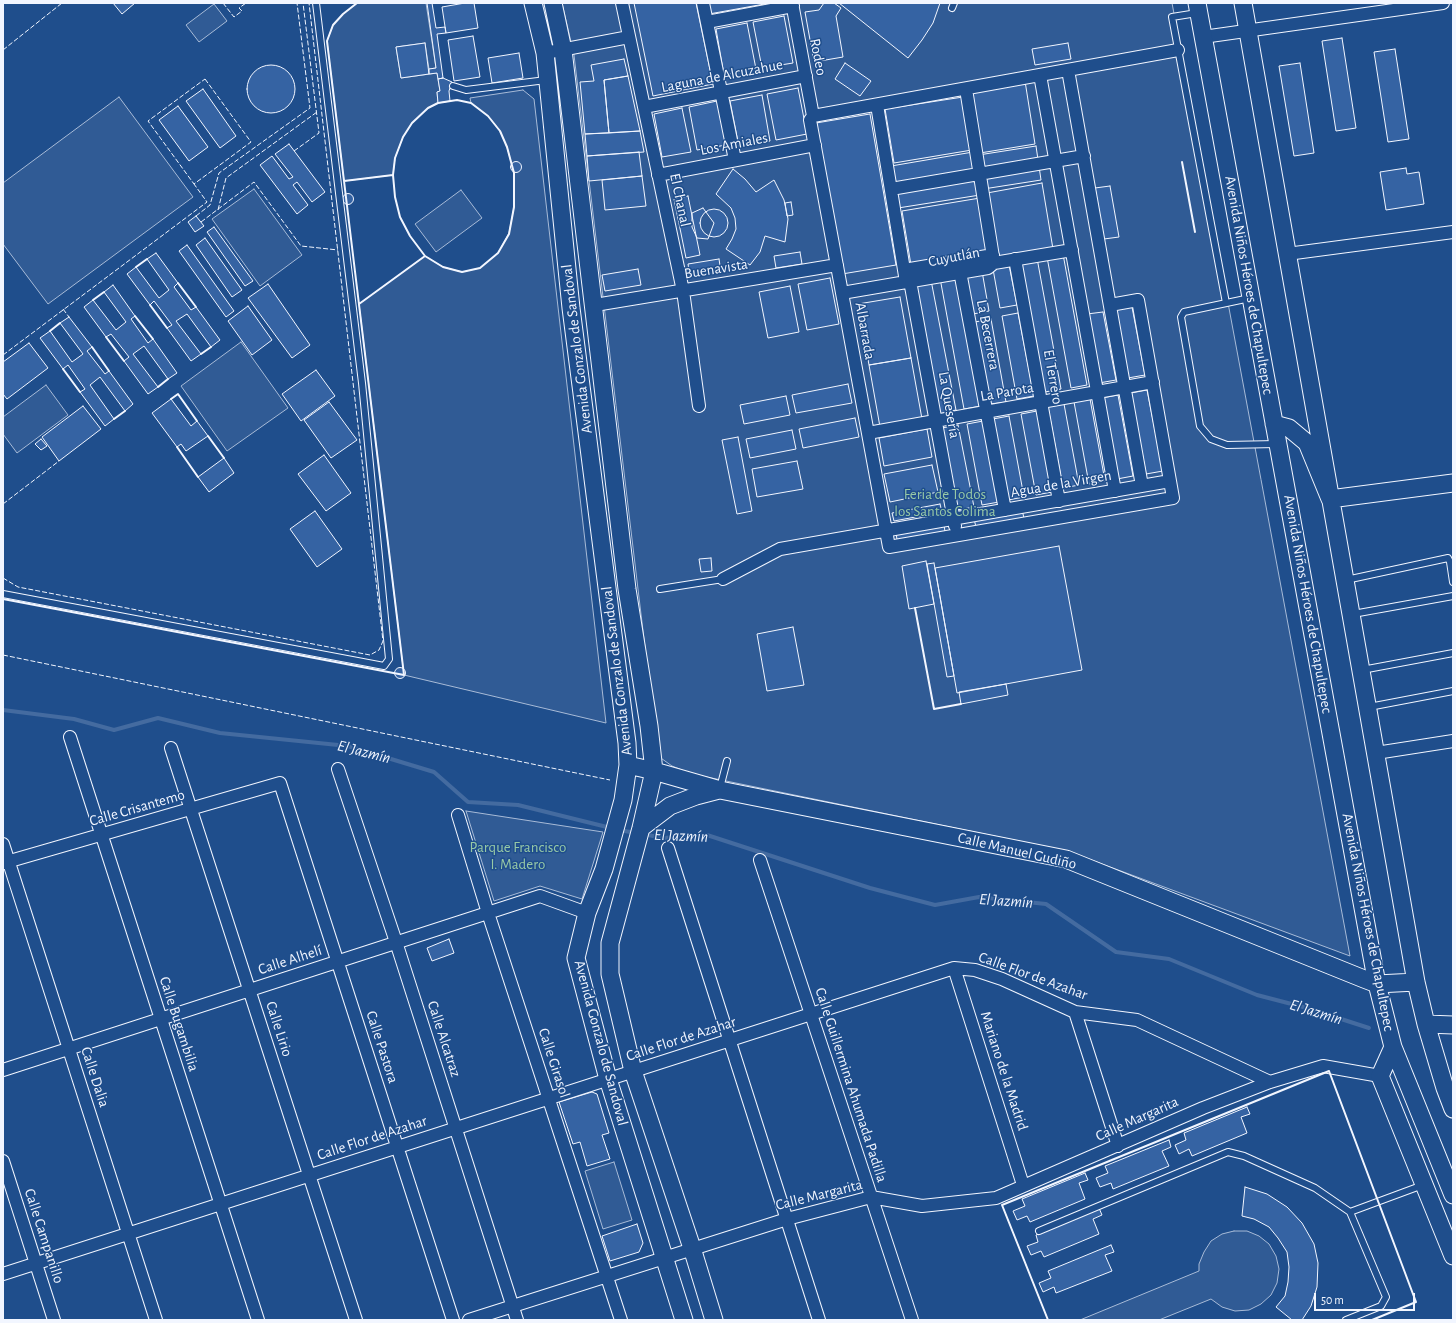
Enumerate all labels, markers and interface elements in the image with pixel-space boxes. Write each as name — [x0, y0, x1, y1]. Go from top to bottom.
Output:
street label: Rodeo — [806, 37, 830, 77]
street label: Laguna de Alcuzahue — [660, 55, 784, 97]
street label: Los Amiales — [699, 129, 769, 159]
street label: El Chanal — [666, 172, 694, 228]
street label: Avenida Niños Héroes de Chapultepec — [1221, 174, 1277, 396]
street label: Cuyutlán — [927, 243, 981, 271]
street label: Buenavista — [683, 255, 749, 283]
street label: Avenida Gonzalo de Sandoval — [558, 263, 596, 435]
street label: La Becerrera — [972, 298, 1004, 372]
street label: Albarrada — [851, 301, 879, 361]
street label: El Terrero — [1039, 348, 1067, 406]
street label: La Quesería — [934, 370, 964, 440]
street label: La Parota — [979, 378, 1035, 406]
street label: Agua de la Virgen — [1009, 466, 1113, 502]
park label: Feria de Todos los Santos Colima — [894, 485, 996, 520]
street label: Avenida Niños Héroes de Chapultepec — [1280, 493, 1336, 715]
street label: Avenida Gonzalo de Sandoval — [598, 585, 636, 757]
water label: El Jazmín — [335, 736, 393, 768]
street label: Calle Crisantemo — [87, 786, 187, 830]
street label: Avenida Niños Héroes de Chapultepec — [1338, 812, 1398, 1032]
water label: El Jazmín — [654, 825, 708, 847]
street label: Calle Manuel Gudiño — [956, 829, 1078, 873]
park label: Parque Francisco I. Madero — [470, 838, 566, 873]
water label: El Jazmín — [978, 890, 1034, 912]
street label: Calle Alhelí — [256, 941, 324, 979]
street label: Calle Flor de Azahar — [976, 948, 1090, 1004]
street label: Avenida Gonzalo de Sandoval — [570, 958, 632, 1128]
street label: Calle Bugambilia — [155, 974, 203, 1074]
street label: Calle Guillermina Ahumada Padilla — [811, 985, 891, 1185]
water label: El Jazmín — [1287, 995, 1345, 1029]
street label: Calle Lirio — [262, 999, 296, 1059]
street label: Calle Alcatraz — [423, 999, 465, 1079]
street label: Calle Pastora — [362, 1009, 402, 1085]
street label: Mariano de la Madrid — [976, 1009, 1032, 1133]
street label: Calle Flor de Azahar — [624, 1013, 738, 1065]
street label: Calle Girasol — [534, 1026, 574, 1100]
street label: Calle Dalia — [77, 1045, 113, 1109]
street label: Calle Margarita — [1093, 1093, 1181, 1145]
street label: Calle Flor de Azahar — [315, 1112, 429, 1164]
street label: Calle Margarita — [774, 1176, 864, 1214]
street label: Calle Campanillo — [20, 1186, 68, 1286]
scale bar — [1316, 1285, 1417, 1311]
text: 50 m — [1321, 1294, 1344, 1306]

